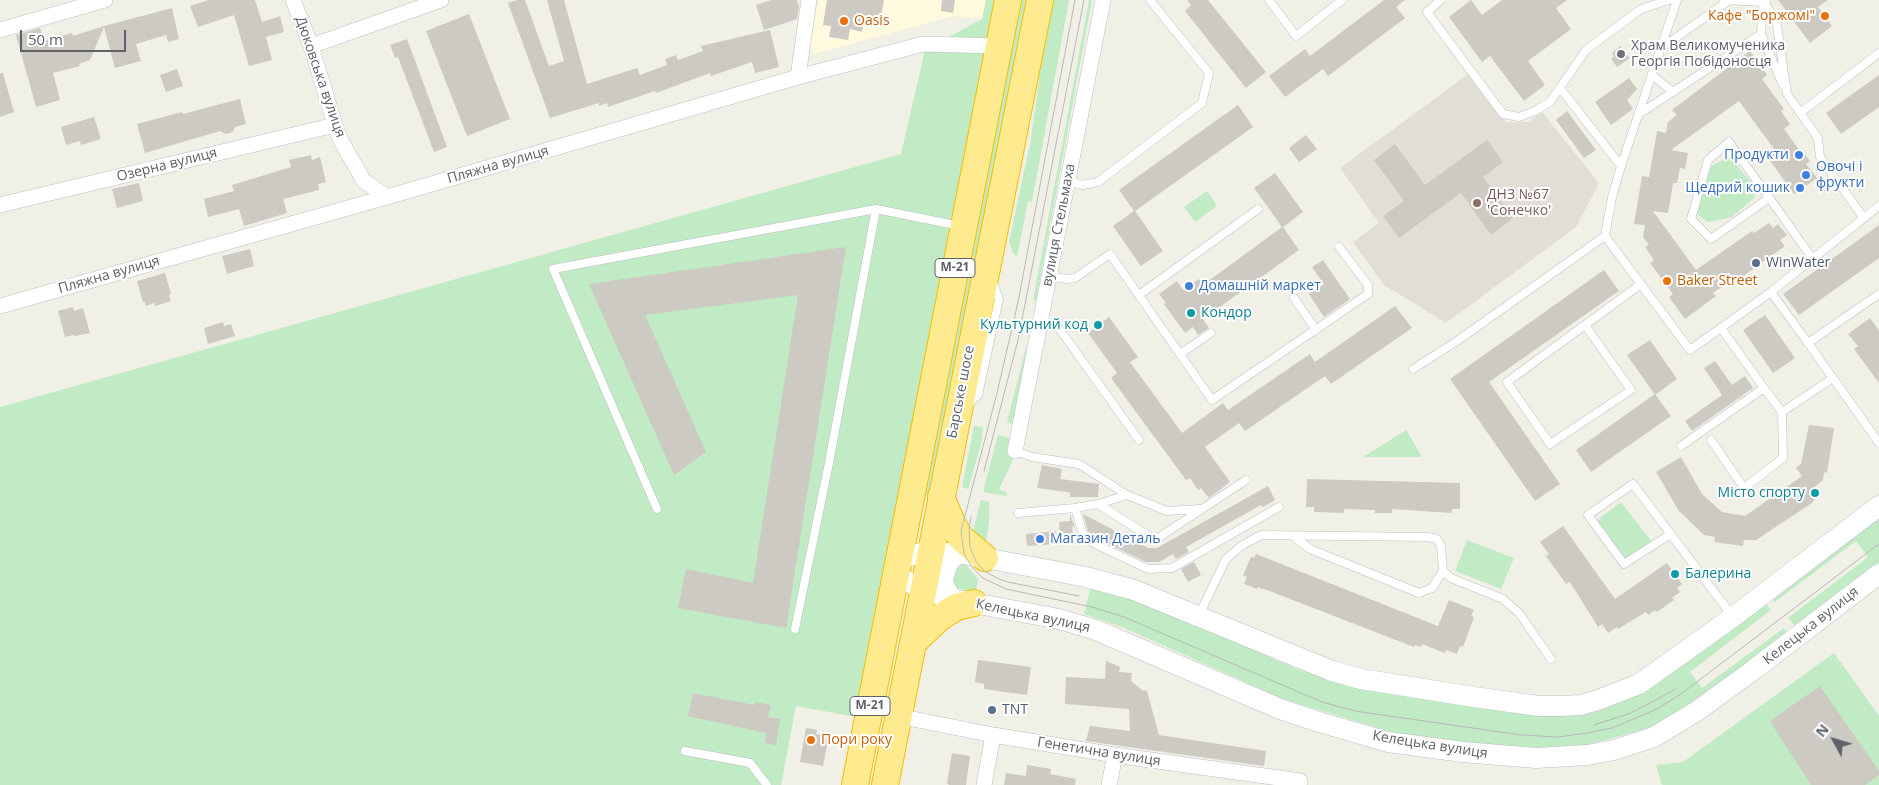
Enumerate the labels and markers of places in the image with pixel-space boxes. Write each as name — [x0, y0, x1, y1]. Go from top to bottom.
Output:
place label: Кафе "Боржомі" — [1708, 8, 1815, 24]
marker: Кафе "Боржомі" — [1819, 10, 1831, 22]
place label: Oasis — [854, 13, 890, 29]
marker: Oasis — [838, 15, 850, 27]
place label: Храм Великомученика Георгія Побідоносця — [1631, 38, 1785, 70]
marker: Храм Великомученика Георгія Побідоносця — [1615, 48, 1627, 60]
place label: Продукти — [1724, 147, 1789, 163]
marker: Продукти — [1793, 149, 1805, 161]
place label: Овочі і фрукти — [1816, 159, 1864, 192]
marker: Овочі і фрукти — [1800, 169, 1812, 181]
place label: Щедрий кошик — [1685, 180, 1790, 196]
marker: Щедрий кошик — [1794, 182, 1806, 194]
place label: ДНЗ №67 'Сонечко' — [1487, 187, 1551, 220]
marker: ДНЗ №67 'Сонечко' — [1471, 197, 1483, 209]
place label: WinWater — [1766, 255, 1830, 271]
marker: WinWater — [1750, 257, 1762, 269]
place label: Baker Street — [1677, 273, 1758, 289]
marker: Baker Street — [1661, 275, 1673, 287]
place label: Домашній маркет — [1199, 278, 1321, 294]
marker: Домашній маркет — [1183, 280, 1195, 292]
place label: Кондор — [1201, 305, 1252, 321]
marker: Кондор — [1185, 307, 1197, 319]
place label: Культурний код — [980, 317, 1088, 333]
marker: Культурний код — [1092, 319, 1104, 331]
place label: Місто спорту — [1718, 485, 1805, 501]
marker: Місто спорту — [1809, 487, 1821, 499]
place label: Магазин Деталь — [1050, 531, 1160, 547]
marker: Магазин Деталь — [1034, 533, 1046, 545]
place label: Балерина — [1685, 566, 1751, 582]
marker: Балерина — [1669, 568, 1681, 580]
place label: TNT — [1002, 702, 1028, 718]
marker: TNT — [986, 704, 998, 716]
place label: Пори року — [821, 732, 892, 748]
marker: Пори року — [805, 734, 817, 746]

